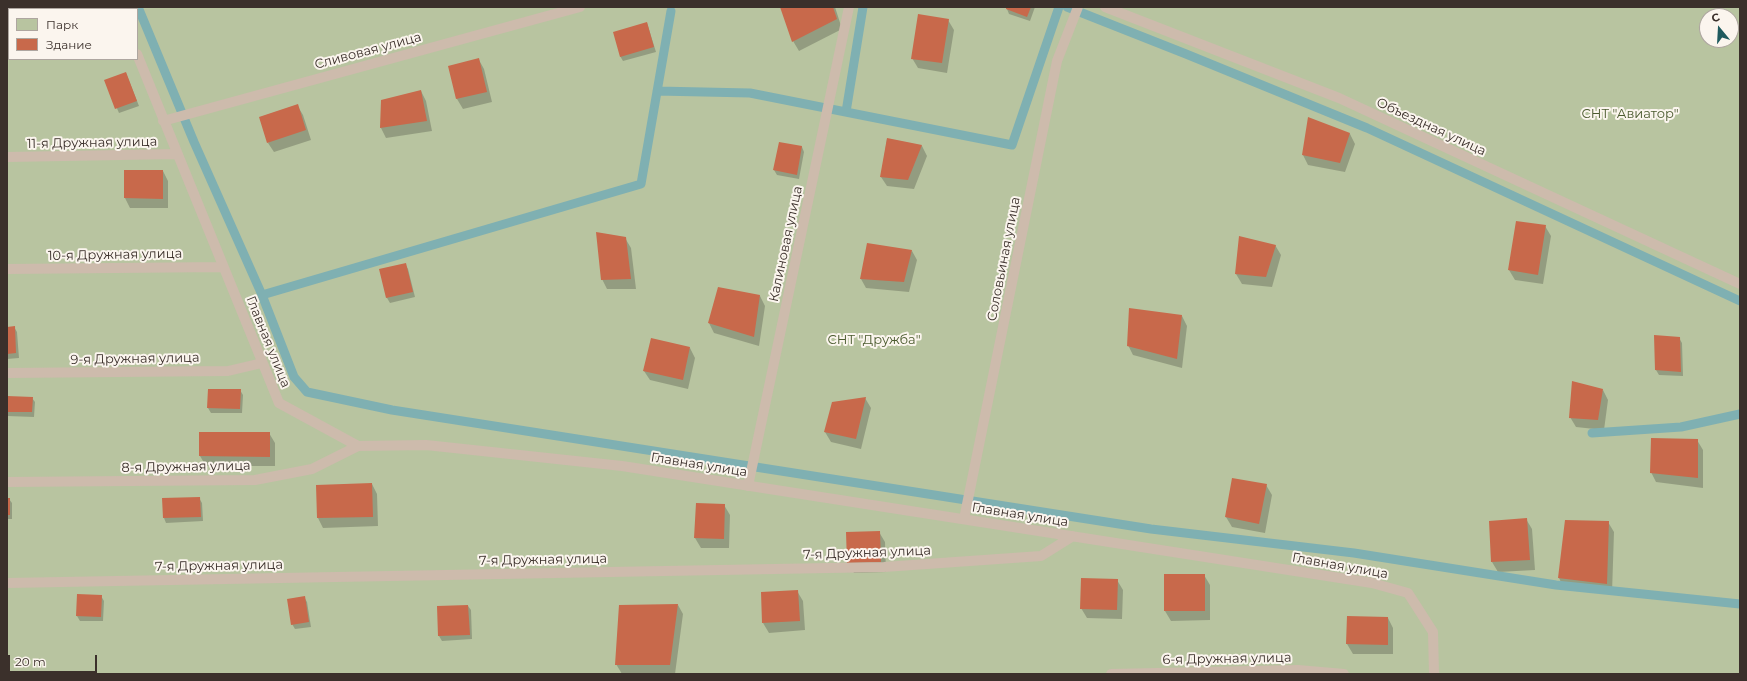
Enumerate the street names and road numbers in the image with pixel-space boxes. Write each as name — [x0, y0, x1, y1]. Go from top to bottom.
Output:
street label: Сливовая улица — [313, 29, 423, 73]
street label: Объездная улица — [1374, 95, 1488, 159]
street label: 11-я Дружная улица — [27, 134, 157, 152]
street label: Калиновая улица — [766, 185, 806, 303]
street label: Соловьиная улица — [984, 196, 1024, 322]
street label: 10-я Дружная улица — [48, 246, 182, 264]
street label: Главная улица — [243, 294, 293, 390]
street label: 9-я Дружная улица — [70, 350, 200, 368]
street label: Главная улица — [650, 450, 748, 480]
street label: 8-я Дружная улица — [121, 458, 251, 476]
street label: Главная улица — [971, 500, 1069, 530]
street label: 7-я Дружная улица — [803, 543, 931, 563]
street label: Главная улица — [1291, 550, 1389, 582]
street label: 7-я Дружная улица — [479, 551, 607, 569]
street label: 7-я Дружная улица — [155, 557, 283, 575]
street label: 6-я Дружная улица — [1162, 650, 1292, 668]

